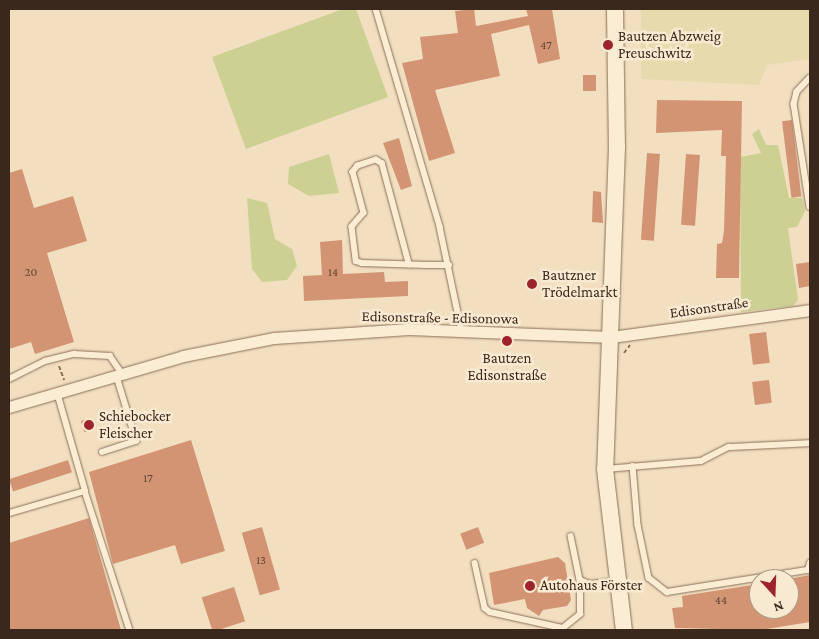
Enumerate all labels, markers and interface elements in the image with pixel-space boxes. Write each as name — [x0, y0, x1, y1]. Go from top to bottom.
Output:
place label: Bautzen Abzweig Preuschwitz — [618, 27, 721, 62]
house number: 47 — [540, 39, 552, 53]
marker: Bautzen Abzweig Preuschwitz — [602, 39, 614, 51]
house number: 20 — [25, 266, 37, 280]
house number: 14 — [328, 266, 338, 280]
place label: Bautzner Trödelmarkt — [542, 266, 617, 301]
marker: Bautzner Trödelmarkt — [526, 278, 538, 290]
street label: Edisonstraße — [669, 294, 749, 322]
street label: Edisonstraße - Edisonowa — [361, 308, 519, 328]
marker: Bautzen Edisonstraße — [501, 335, 513, 347]
place label: Bautzen Edisonstraße — [467, 349, 547, 384]
place label: Schiebocker Fleischer — [99, 407, 171, 442]
marker: Schiebocker Fleischer — [83, 419, 95, 431]
house number: 17 — [143, 472, 153, 486]
house number: 13 — [256, 554, 266, 568]
north arrow — [749, 569, 799, 619]
place label: Autohaus Förster — [540, 577, 643, 595]
marker: Autohaus Förster — [524, 580, 536, 592]
house number: 44 — [715, 594, 727, 608]
text: N — [772, 598, 786, 616]

